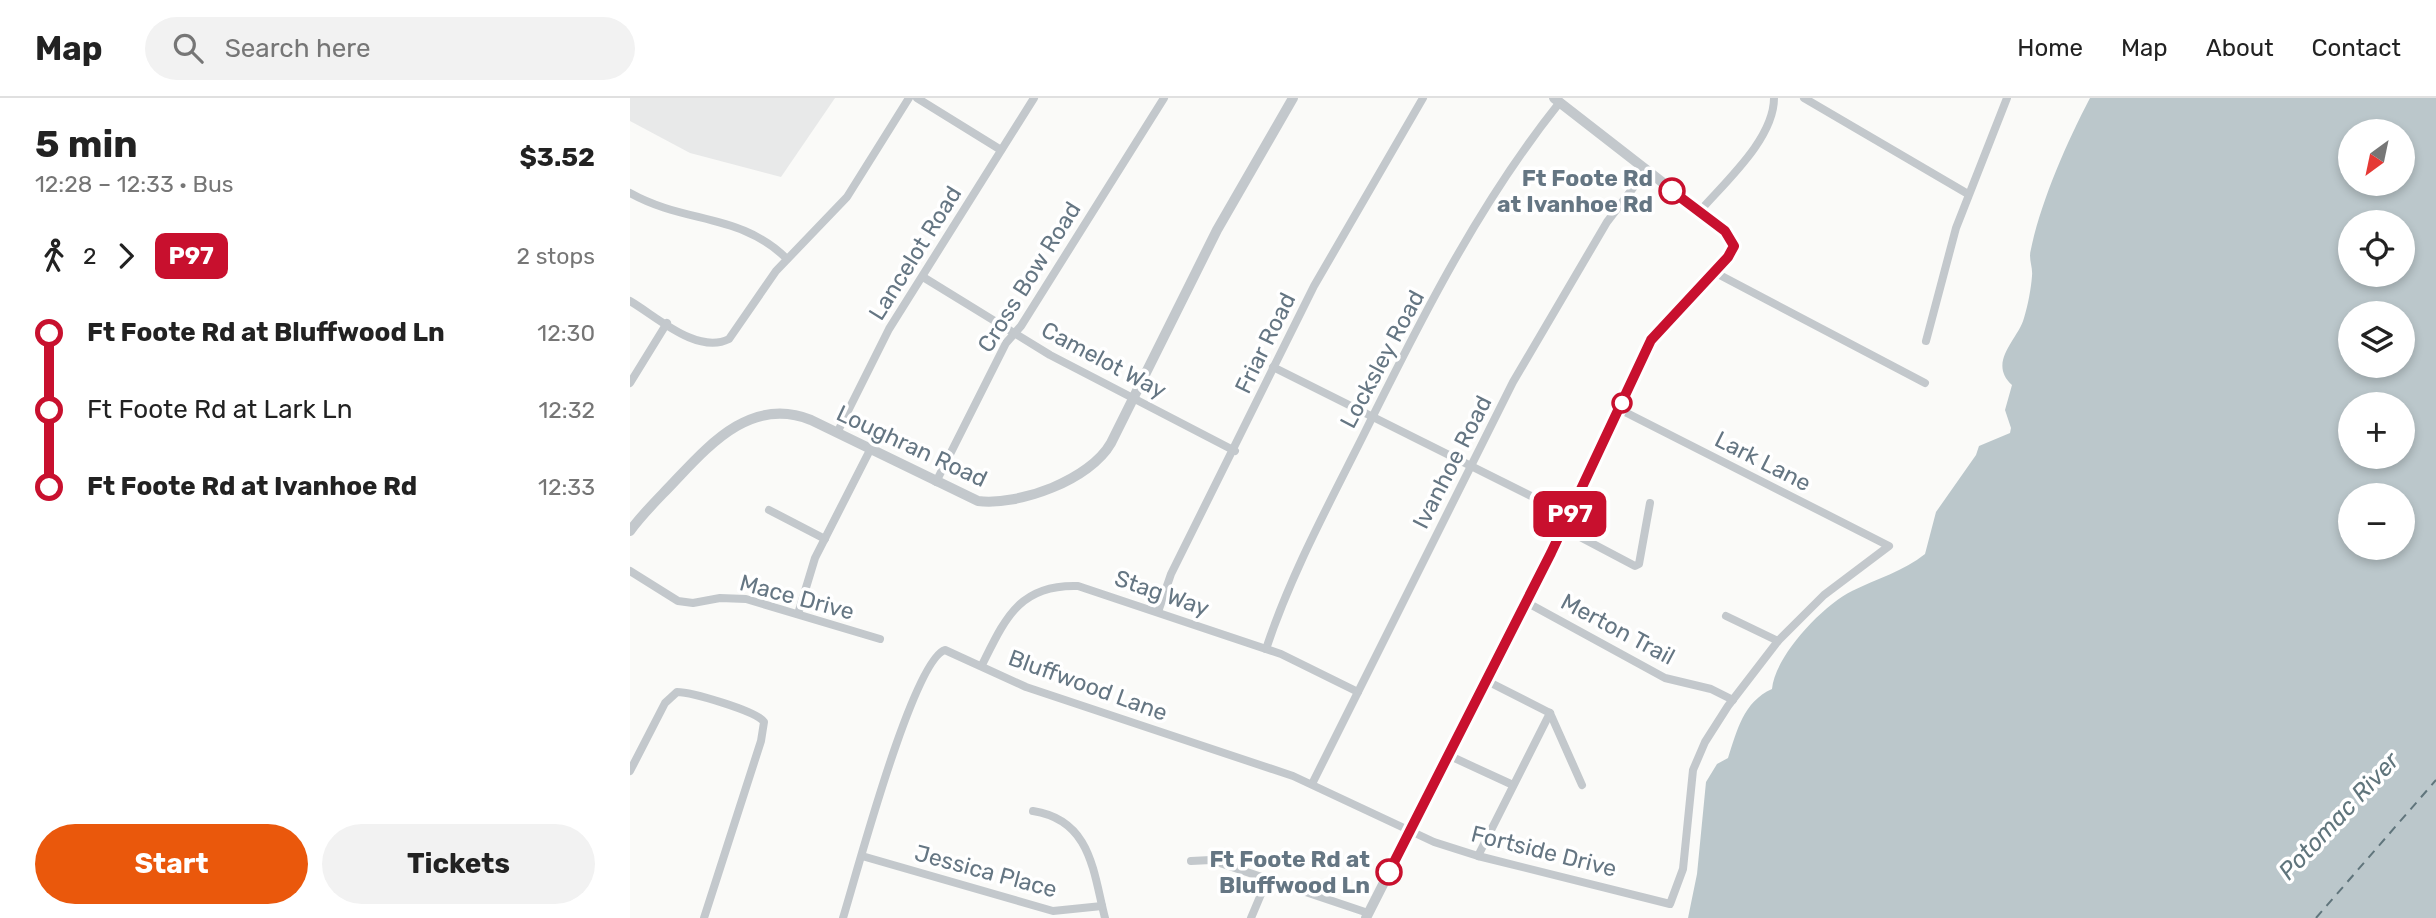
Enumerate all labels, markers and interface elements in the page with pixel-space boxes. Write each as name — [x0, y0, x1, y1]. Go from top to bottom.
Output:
search box — [145, 17, 635, 80]
text: Map — [35, 29, 103, 68]
icon: search — [169, 29, 207, 67]
text: Search here — [225, 33, 370, 64]
text: Home — [2017, 34, 2083, 62]
text: Map — [2121, 34, 2168, 62]
text: About — [2206, 34, 2274, 62]
text: Contact — [2312, 34, 2401, 62]
north arrow — [2338, 119, 2415, 196]
map controls — [2338, 119, 2415, 560]
text: 5 min — [35, 121, 138, 167]
text: $3.52 — [519, 142, 595, 173]
place label: Ft Foote Rd at Ivanhoe Rd — [1497, 164, 1653, 218]
text: 12:28 – 12:33 · Bus — [35, 170, 234, 198]
marker: Ft Foote Rd at Ivanhoe Rd — [1659, 178, 1685, 204]
street label: Lancelot Road — [863, 181, 967, 325]
street label: Cross Bow Road — [971, 196, 1087, 358]
button: locate — [2338, 210, 2415, 287]
icon: walk — [35, 237, 73, 275]
icon: forward — [107, 237, 145, 275]
text: 2 — [83, 242, 97, 270]
text: P97 — [169, 242, 214, 270]
text: 2 stops — [517, 242, 595, 270]
street label: Locksley Road — [1334, 285, 1430, 433]
street label: Friar Road — [1229, 288, 1301, 398]
button: layers — [2338, 301, 2415, 378]
street label: Camelot Way — [1037, 315, 1171, 405]
text: Ft Foote Rd at Bluffwood Ln — [87, 317, 445, 348]
text: 12:30 — [537, 319, 595, 347]
street label: Ivanhoe Road — [1407, 391, 1497, 533]
button: + — [2338, 392, 2415, 469]
unlabelled marker — [1612, 393, 1632, 413]
text: Ft Foote Rd at Lark Ln — [87, 394, 352, 425]
text: 12:32 — [538, 396, 595, 424]
street label: Loughran Road — [832, 399, 992, 493]
street label: Lark Lane — [1710, 425, 1816, 497]
text: Ft Foote Rd at Ivanhoe Rd — [87, 471, 417, 502]
text: 12:33 — [538, 473, 595, 501]
button: − — [2338, 483, 2415, 560]
line badge: P97 — [1530, 491, 1610, 537]
text: P97 — [1547, 500, 1593, 528]
street label: Stag Way — [1111, 564, 1213, 622]
street label: Mace Drive — [737, 568, 857, 626]
street label: Merton Trail — [1556, 587, 1680, 671]
street label: Bluffwood Lane — [1005, 643, 1171, 727]
water label: Potomac River — [2273, 746, 2406, 885]
street label: Fortside Drive — [1468, 819, 1620, 883]
button: Start — [35, 824, 308, 904]
button: Tickets — [322, 824, 595, 904]
street label: Jessica Place — [912, 839, 1060, 903]
place label: Ft Foote Rd at Bluffwood Ln — [1210, 845, 1370, 899]
marker: Ft Foote Rd at Bluffwood Ln — [1376, 859, 1402, 885]

